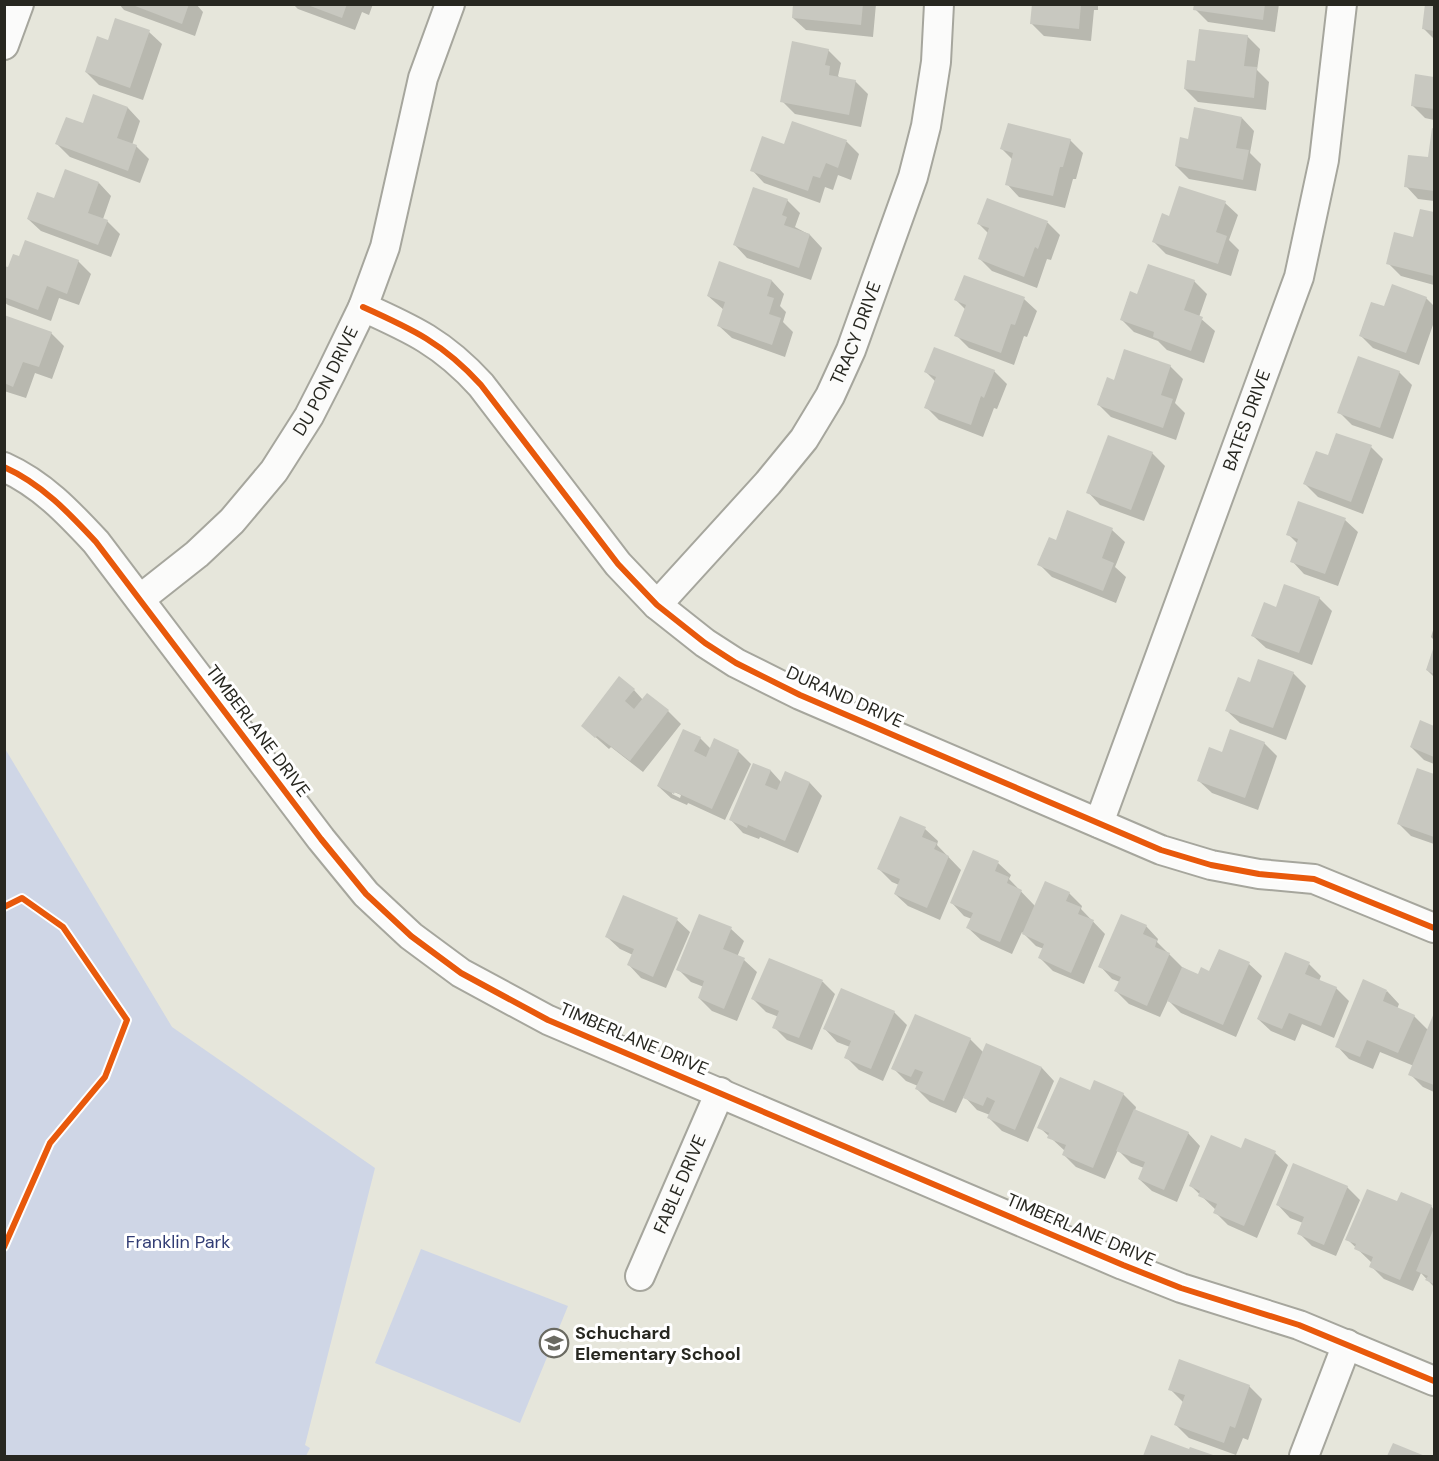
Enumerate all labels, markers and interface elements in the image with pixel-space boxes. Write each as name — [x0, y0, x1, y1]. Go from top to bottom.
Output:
street label: TRACY DRIVE — [825, 278, 887, 389]
street label: DU PON DRIVE — [287, 322, 364, 440]
street label: BATES DRIVE — [1217, 366, 1276, 474]
street label: TIMBERLANE DRIVE — [200, 660, 316, 802]
street label: DURAND DRIVE — [783, 660, 907, 734]
street label: TIMBERLANE DRIVE — [556, 997, 712, 1081]
street label: FABLE DRIVE — [648, 1131, 712, 1237]
street label: TIMBERLANE DRIVE — [1003, 1188, 1159, 1272]
park label: Franklin Park — [126, 1230, 230, 1254]
place label: Schuchard Elementary School — [575, 1321, 741, 1366]
school or university icon: Schuchard Elementary School — [538, 1327, 570, 1359]

